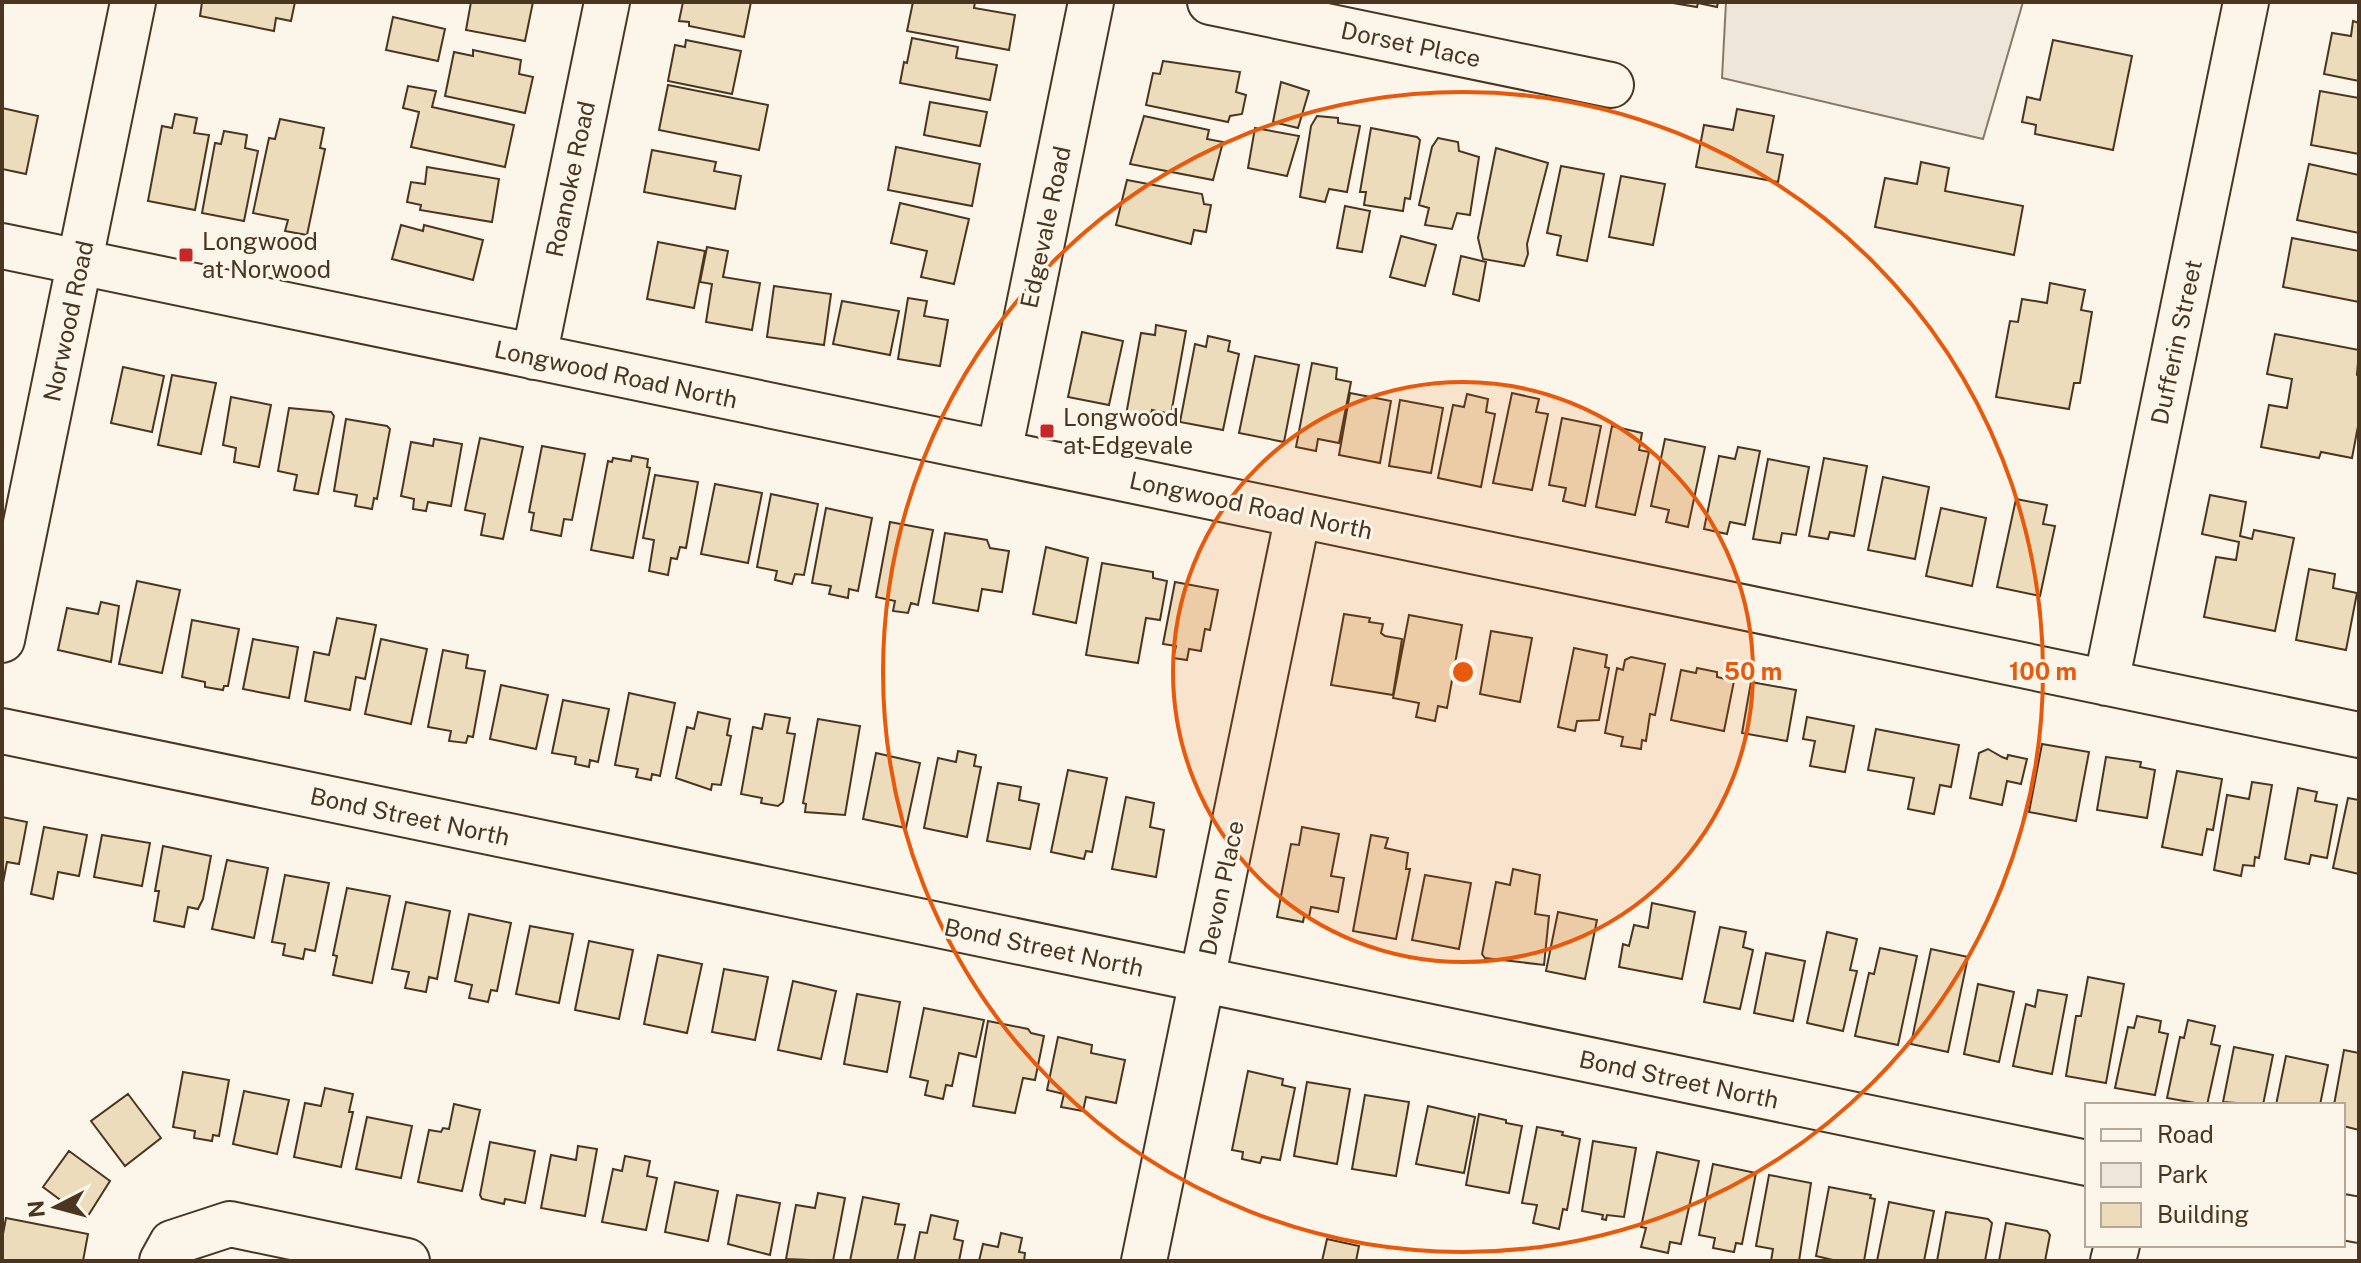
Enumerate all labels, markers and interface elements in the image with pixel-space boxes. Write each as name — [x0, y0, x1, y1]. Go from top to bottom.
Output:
street label: Dorset Place — [1339, 16, 1483, 72]
street label: Roanoke Road — [540, 98, 600, 260]
street label: Edgevale Road — [1014, 143, 1076, 311]
place label: Longwood at Norwood — [202, 227, 331, 283]
street label: Norwood Road — [37, 238, 99, 404]
marker: Longwood at Norwood — [177, 246, 195, 264]
street label: Dufferin Street — [2145, 257, 2207, 427]
street label: Longwood Road North — [492, 335, 740, 413]
place label: Longwood at Edgevale — [1063, 403, 1193, 459]
marker: Longwood at Edgevale — [1038, 422, 1056, 440]
street label: Longwood Road North — [1127, 466, 1375, 544]
text: 50 m — [1724, 657, 1782, 685]
text: 100 m — [2009, 657, 2077, 685]
centre of rings — [1449, 658, 1477, 686]
street label: Bond Street North — [308, 781, 512, 851]
street label: Devon Place — [1193, 818, 1249, 958]
street label: Bond Street North — [942, 912, 1146, 982]
street label: Bond Street North — [1577, 1044, 1781, 1114]
legend — [2085, 1103, 2345, 1247]
text: Road — [2157, 1120, 2214, 1148]
text: Park — [2157, 1160, 2208, 1188]
north arrow — [16, 1167, 96, 1247]
text: N — [22, 1199, 50, 1219]
text: Building — [2157, 1200, 2249, 1228]

